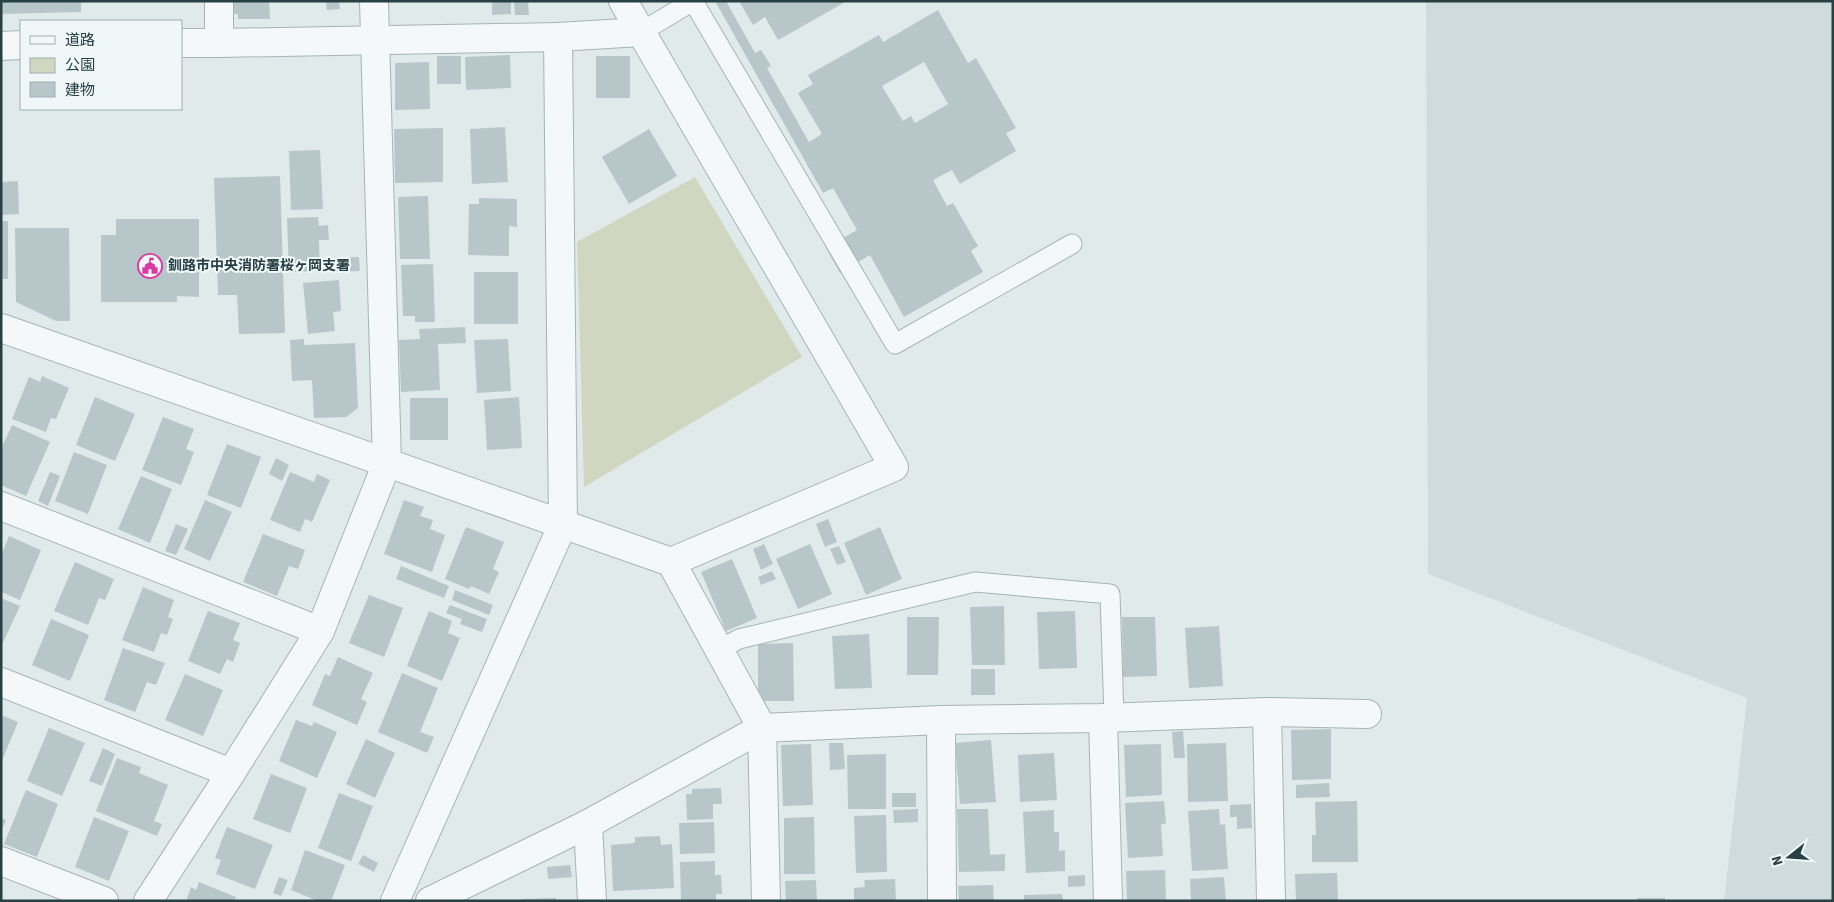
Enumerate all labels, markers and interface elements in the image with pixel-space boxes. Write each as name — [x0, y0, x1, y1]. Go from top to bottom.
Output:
legend — [20, 20, 182, 110]
text: 道路 — [65, 30, 95, 51]
text: 公園 — [65, 55, 95, 76]
text: 建物 — [65, 80, 95, 101]
public building icon: 釧路市中央消防署桜ヶ岡支署 — [137, 253, 163, 279]
place label: 釧路市中央消防署桜ヶ岡支署 — [168, 256, 350, 276]
north arrow — [1764, 832, 1814, 882]
text: N — [1767, 853, 1788, 868]

